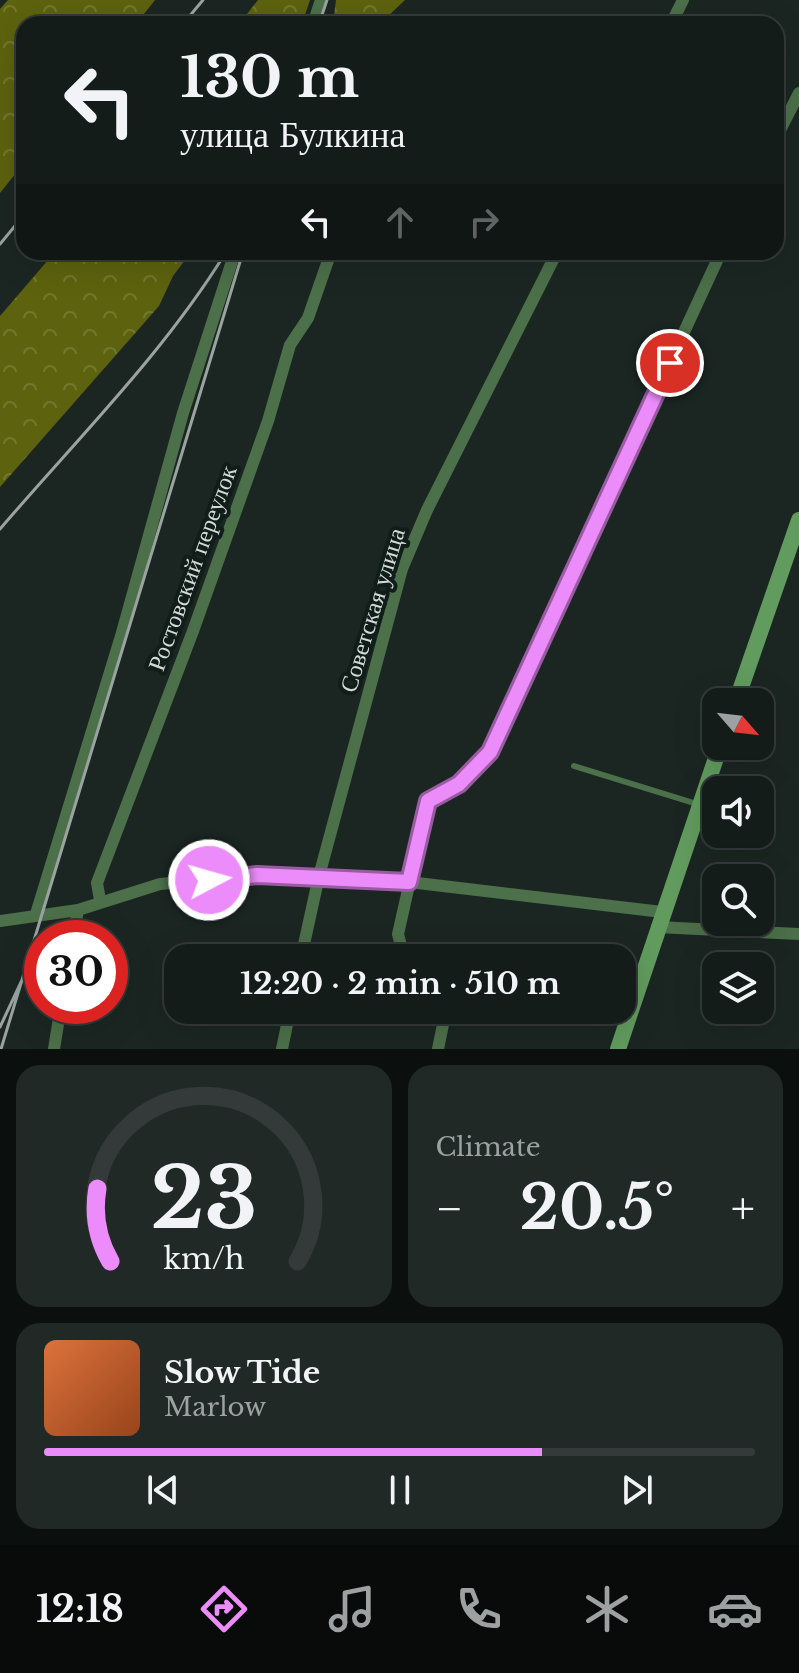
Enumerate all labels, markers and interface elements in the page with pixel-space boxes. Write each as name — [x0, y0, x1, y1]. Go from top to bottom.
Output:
text: 130 m — [180, 43, 359, 112]
icon: left — [48, 48, 152, 152]
text: улица Булкина — [180, 112, 405, 157]
icon: left — [294, 200, 338, 244]
icon: ahead — [378, 200, 422, 244]
icon: right — [462, 200, 506, 244]
pin — [636, 329, 704, 397]
icon: arrive — [648, 341, 692, 385]
street label: Ростовский переулок — [141, 461, 243, 675]
street label: Советская улица — [333, 524, 411, 696]
north arrow — [702, 688, 774, 760]
map controls — [702, 688, 774, 1024]
button: sound — [702, 776, 774, 848]
position arrow — [167, 838, 251, 922]
button: search — [702, 864, 774, 936]
speed limit sign: 30 — [24, 920, 128, 1024]
button: layers — [702, 952, 774, 1024]
text: 12:20 · 2 min · 510 m — [240, 965, 560, 1002]
text: Climate — [436, 1131, 541, 1163]
text: 23 — [150, 1147, 257, 1250]
text: 20.5° — [520, 1171, 674, 1245]
text: − — [436, 1181, 463, 1236]
text: + — [731, 1181, 755, 1236]
text: km/h — [163, 1241, 244, 1277]
text: Slow Tide — [164, 1354, 320, 1391]
text: Marlow — [164, 1391, 266, 1423]
icon: previous — [141, 1468, 185, 1512]
icon: pause — [378, 1468, 422, 1512]
icon: next — [615, 1468, 659, 1512]
icon: directions — [196, 1581, 252, 1637]
icon: music — [324, 1581, 380, 1637]
icon: phone — [451, 1581, 507, 1637]
icon: climate — [579, 1581, 635, 1637]
icon: car — [707, 1581, 763, 1637]
text: 12:18 — [36, 1587, 124, 1632]

